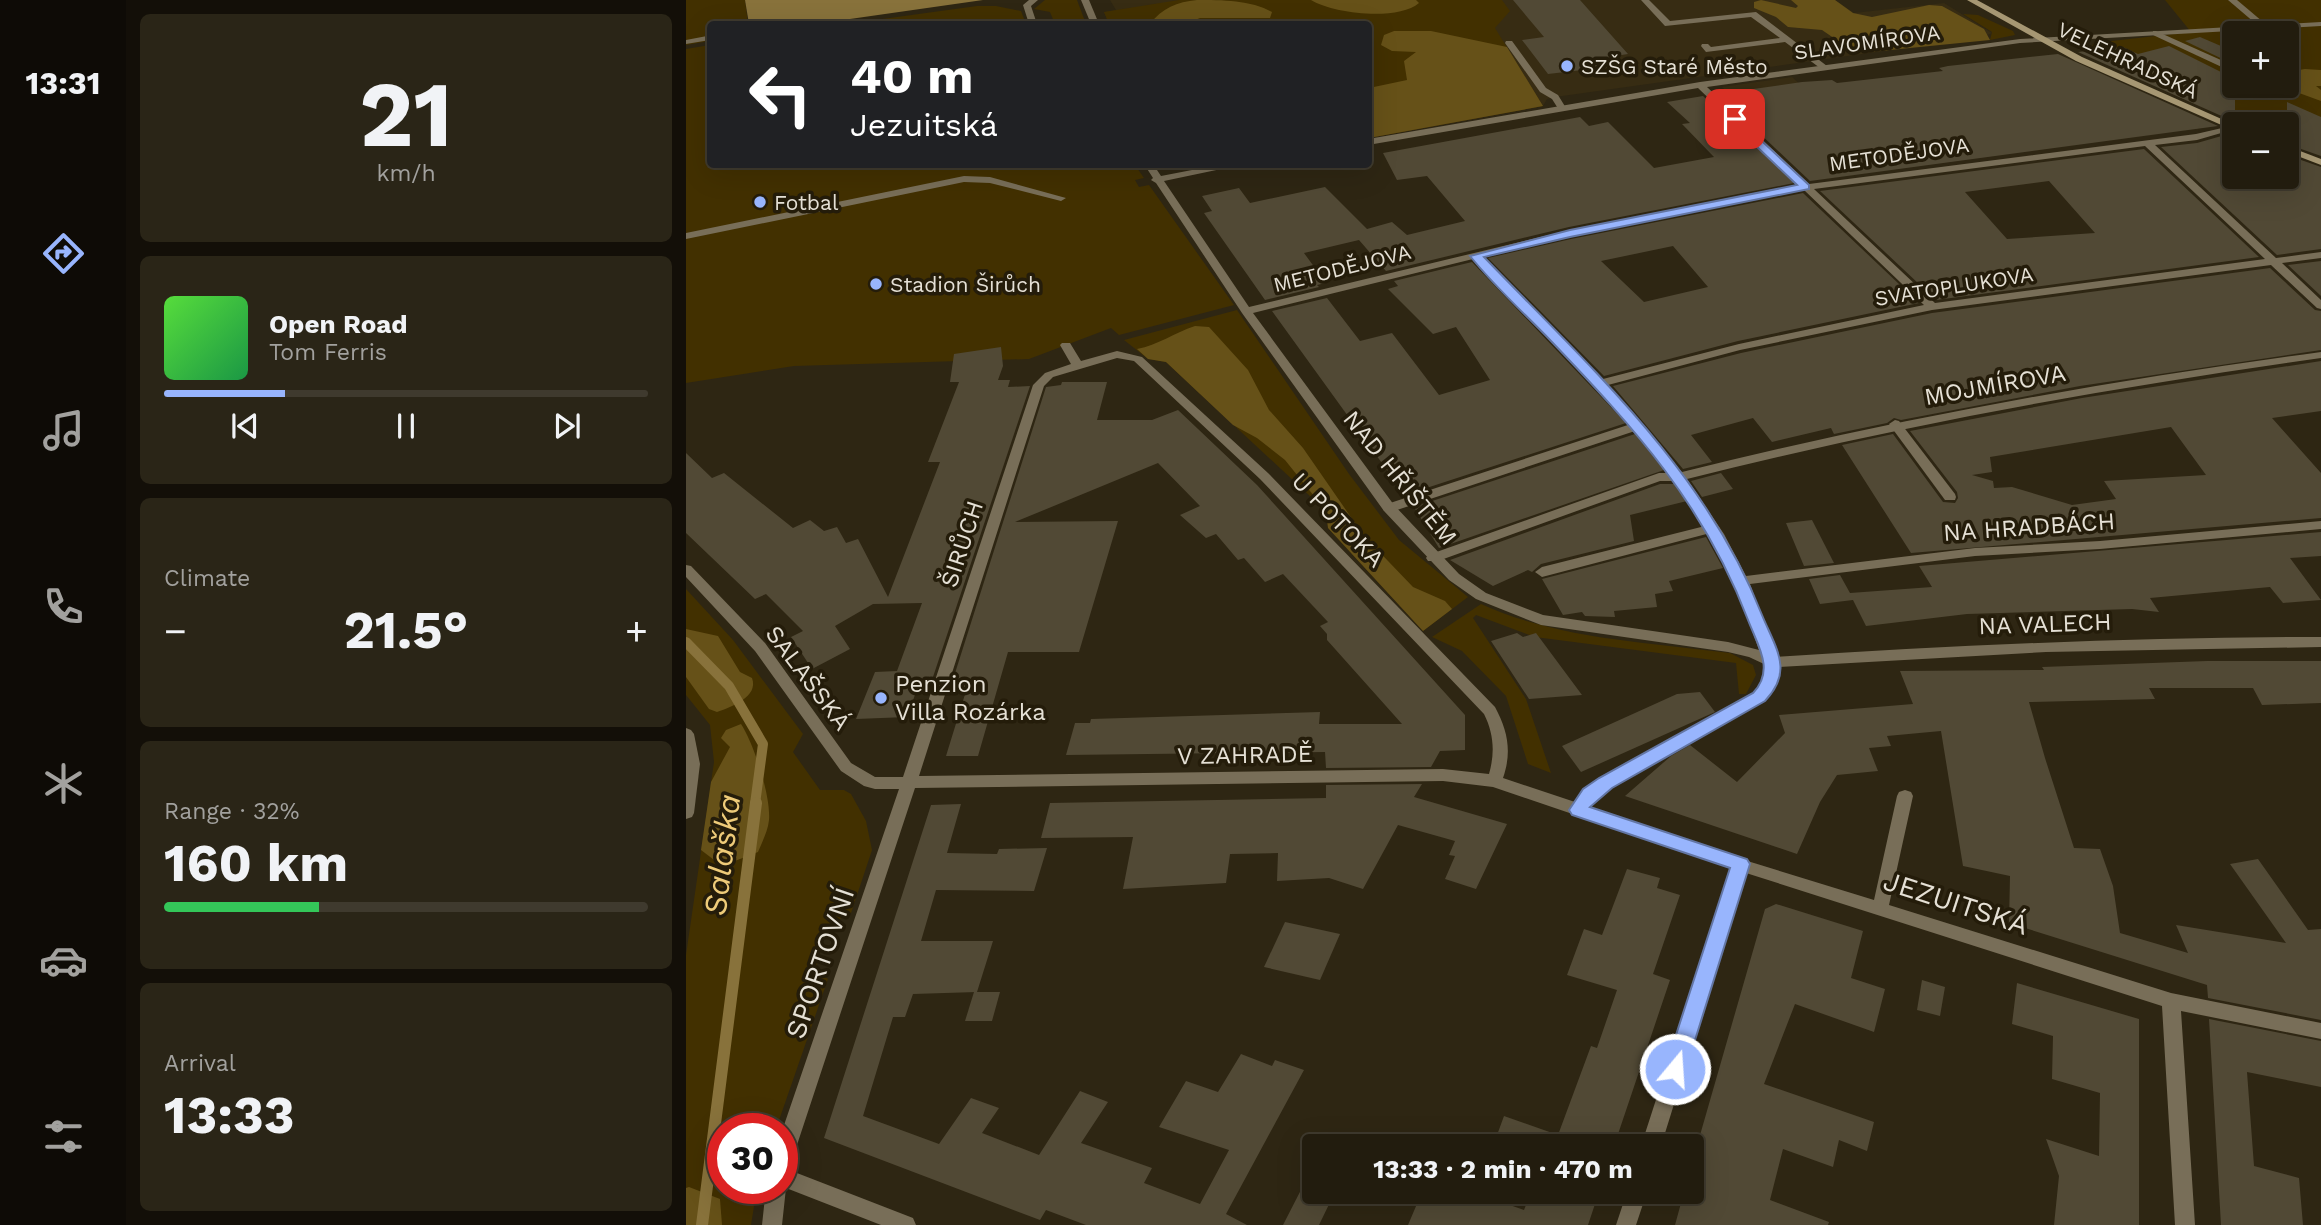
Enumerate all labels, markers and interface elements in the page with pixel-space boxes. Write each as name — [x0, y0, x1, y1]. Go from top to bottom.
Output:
street label: VELEHRADSKÁ — [2054, 16, 2202, 104]
street label: SLAVOMÍROVA — [1792, 19, 1942, 65]
map controls — [2222, 21, 2299, 189]
button: + — [2222, 21, 2299, 98]
text: 40 m — [850, 47, 973, 105]
icon: left — [735, 49, 826, 140]
place label: SZŠG Staré Město — [1581, 54, 1768, 79]
marker: SZŠG Staré Město — [1559, 58, 1575, 74]
text: 21 — [359, 61, 453, 168]
text: 13:31 — [25, 64, 101, 102]
pin — [1705, 89, 1765, 149]
icon: arrive — [1716, 100, 1754, 138]
text: Jezuitská — [850, 106, 998, 144]
button: − — [2222, 112, 2299, 189]
street label: METODĚJOVA — [1827, 132, 1971, 176]
text: km/h — [376, 160, 436, 187]
place label: Fotbal — [774, 190, 839, 215]
marker: Fotbal — [752, 194, 768, 210]
icon: directions — [39, 229, 88, 278]
street label: METODĚJOVA — [1271, 239, 1414, 297]
street label: SVATOPLUKOVA — [1873, 261, 2035, 311]
place label: Stadion Širůch — [890, 272, 1041, 297]
marker: Stadion Širůch — [868, 276, 884, 292]
text: Open Road — [269, 309, 407, 339]
text: Tom Ferris — [269, 339, 387, 366]
street label: MOJMÍROVA — [1922, 359, 2068, 411]
street label: NAD HŘIŠTĚM — [1337, 405, 1463, 551]
icon: music — [39, 406, 88, 455]
icon: previous — [226, 407, 264, 445]
icon: pause — [387, 407, 425, 445]
icon: next — [548, 407, 586, 445]
street label: U POTOKA — [1286, 467, 1390, 573]
street label: ŠIRŮCH — [935, 497, 989, 591]
street label: NA HRADBÁCH — [1942, 507, 2116, 547]
text: Climate — [164, 565, 250, 592]
icon: phone — [39, 582, 88, 631]
text: 21.5° — [344, 600, 468, 661]
street label: NA VALECH — [1978, 608, 2112, 640]
text: − — [164, 609, 187, 653]
text: + — [625, 609, 648, 653]
street label: SALAŠSKÁ — [760, 620, 856, 736]
place label: Penzion Villa Rozárka — [895, 670, 1046, 726]
marker: Penzion Villa Rozárka — [873, 690, 889, 706]
street label: V ZAHRADĚ — [1177, 740, 1313, 770]
icon: climate — [39, 759, 88, 808]
water label: Salaška — [696, 792, 748, 918]
text: Range · 32% — [164, 798, 299, 825]
text: 160 km — [164, 833, 348, 894]
street label: JEZUITSKÁ — [1879, 864, 2033, 942]
street label: SPORTOVNÍ — [779, 883, 861, 1043]
icon: car — [39, 936, 88, 985]
position arrow — [1638, 1032, 1712, 1106]
text: Arrival — [164, 1050, 236, 1077]
text: 13:33 — [164, 1085, 295, 1146]
icon: filters — [39, 1112, 88, 1161]
speed limit sign: 30 — [707, 1113, 798, 1204]
text: 13:33 · 2 min · 470 m — [1373, 1154, 1633, 1184]

